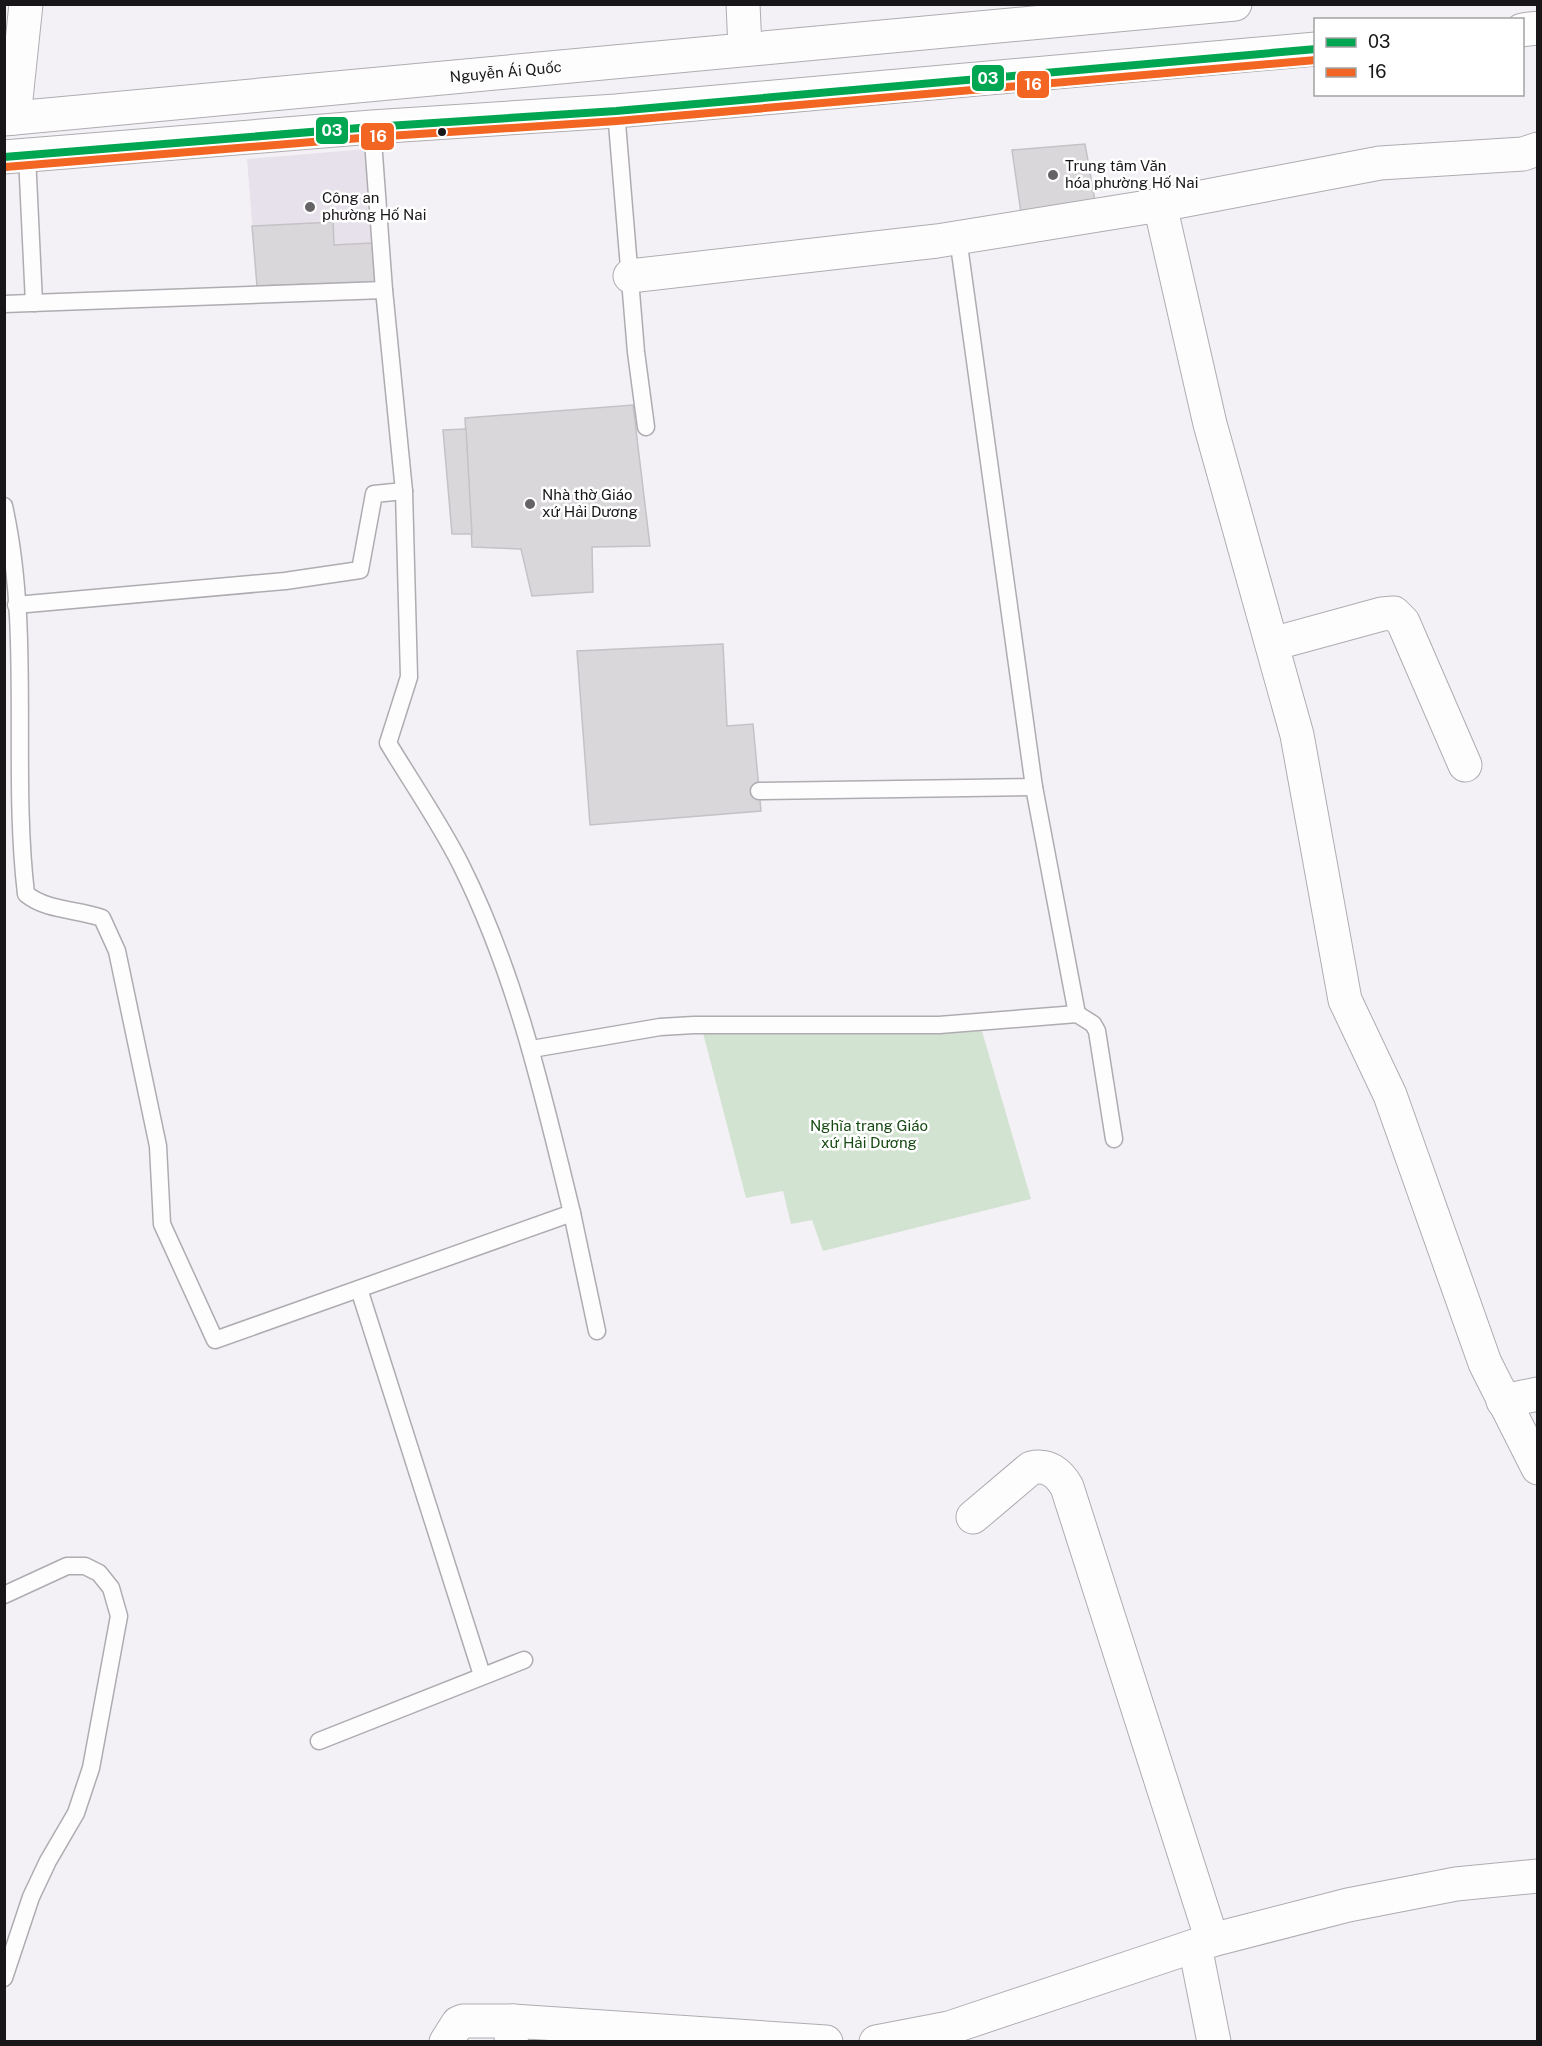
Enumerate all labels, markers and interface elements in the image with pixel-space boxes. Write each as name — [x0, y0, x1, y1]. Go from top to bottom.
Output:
legend — [1314, 18, 1524, 96]
text: 03 — [1368, 31, 1390, 52]
street label: Nguyễn Ái Quốc — [449, 58, 562, 85]
text: 16 — [1368, 61, 1387, 82]
line badge: 03 — [971, 64, 1005, 92]
text: 03 — [978, 69, 998, 88]
line badge: 16 — [1016, 70, 1050, 99]
text: 16 — [1024, 75, 1042, 94]
line badge: 03 — [315, 116, 349, 145]
text: 03 — [322, 121, 342, 140]
line badge: 16 — [360, 122, 395, 151]
unlabelled marker — [436, 126, 448, 138]
text: 16 — [369, 127, 387, 146]
place label: Trung tâm Văn hóa phường Hố Nai — [1065, 157, 1198, 191]
marker: Trung tâm Văn hóa phường Hố Nai — [1046, 168, 1060, 182]
place label: Công an phường Hố Nai — [322, 189, 426, 223]
marker: Công an phường Hố Nai — [303, 200, 317, 214]
place label: Nhà thờ Giáo xứ Hải Dương — [542, 486, 638, 520]
marker: Nhà thờ Giáo xứ Hải Dương — [523, 497, 537, 511]
park label: Nghĩa trang Giáo xứ Hải Dương — [810, 1117, 928, 1151]

